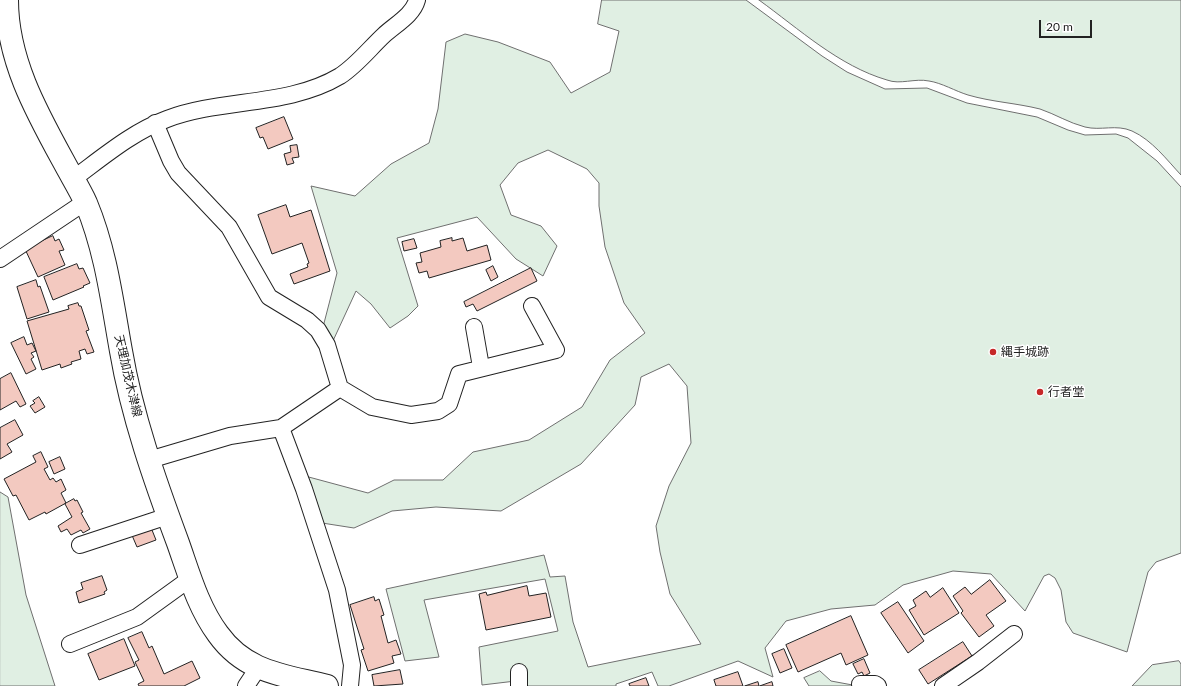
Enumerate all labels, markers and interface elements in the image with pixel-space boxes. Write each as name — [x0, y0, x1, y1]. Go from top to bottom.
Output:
scale bar — [1041, 12, 1094, 38]
text: 20 m — [1046, 19, 1073, 34]
street label: 天理加茂木津線 — [112, 333, 144, 419]
place label: 縄手城跡 — [1001, 345, 1049, 359]
marker: 縄手城跡 — [988, 347, 998, 357]
place label: 行者堂 — [1048, 385, 1084, 399]
marker: 行者堂 — [1035, 387, 1045, 397]

